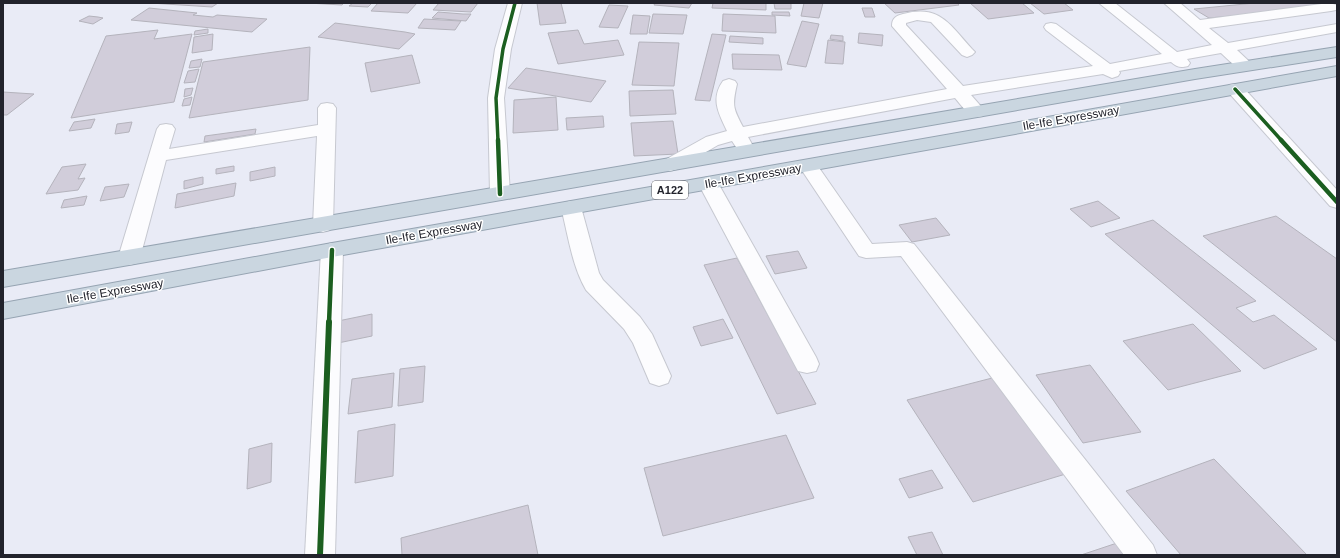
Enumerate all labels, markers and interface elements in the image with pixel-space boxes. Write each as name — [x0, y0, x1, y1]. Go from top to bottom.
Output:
street label: Ile-Ife Expressway — [1022, 103, 1120, 133]
street label: Ile-Ife Expressway — [704, 161, 802, 191]
road number: A122 — [652, 181, 688, 199]
street label: Ile-Ife Expressway — [385, 217, 483, 247]
street label: Ile-Ife Expressway — [66, 276, 164, 306]

